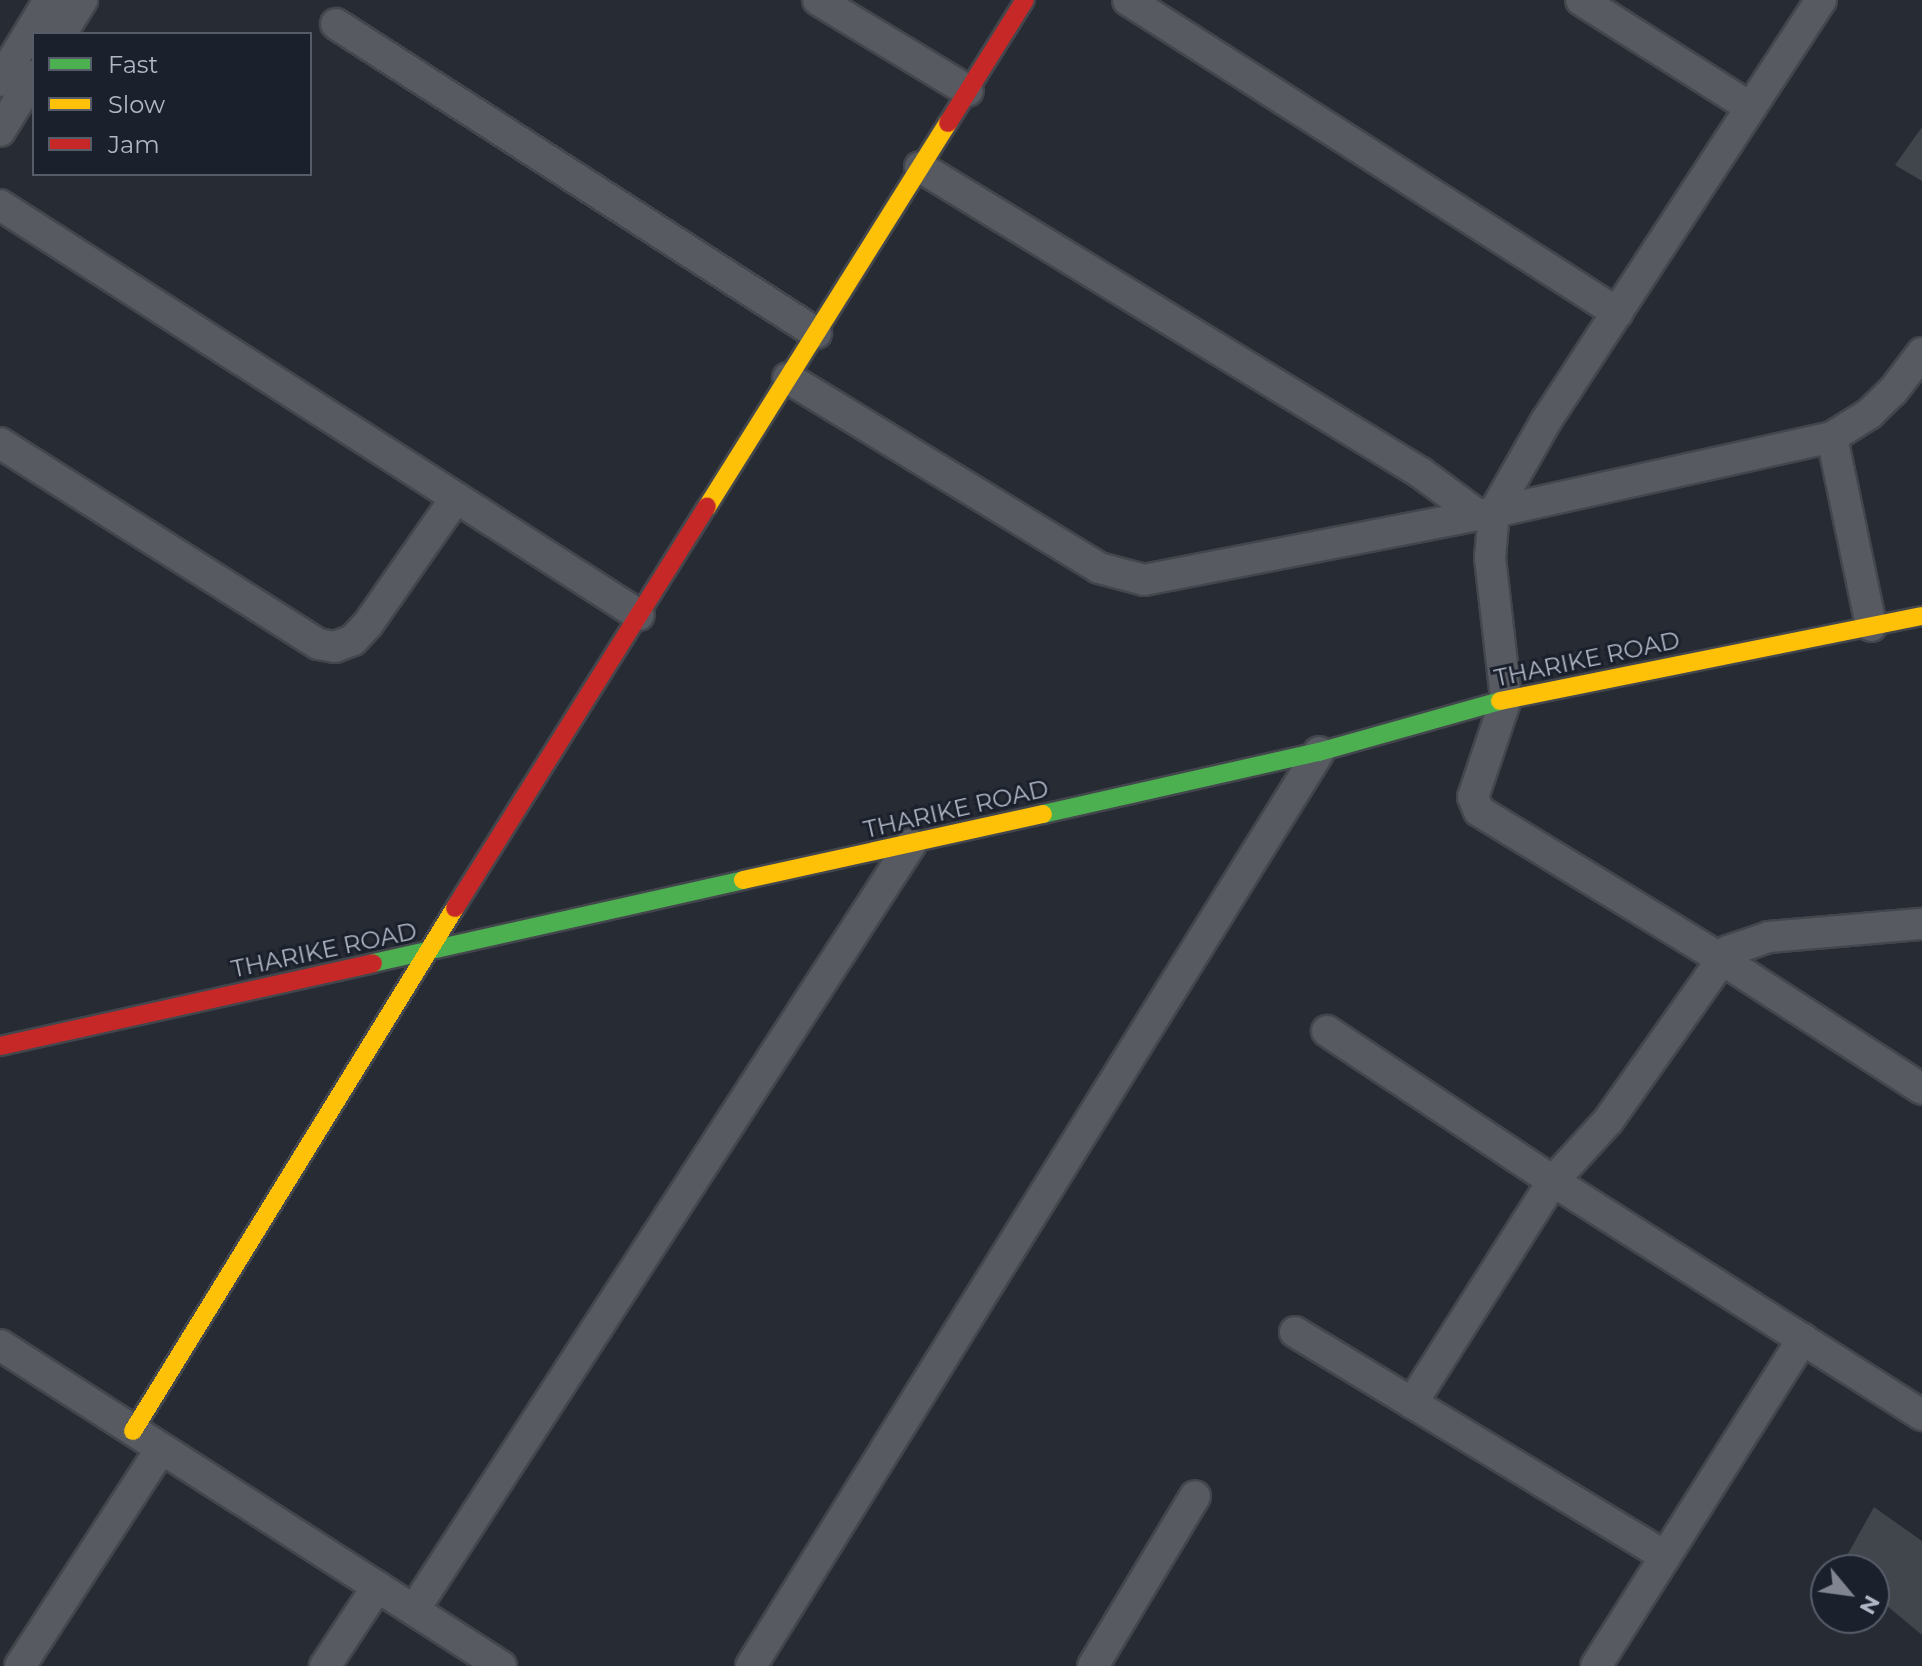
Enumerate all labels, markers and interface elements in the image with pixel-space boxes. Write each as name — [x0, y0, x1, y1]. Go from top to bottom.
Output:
legend — [32, 32, 312, 176]
text: Fast — [108, 50, 158, 79]
text: Slow — [108, 90, 165, 119]
text: Jam — [108, 130, 160, 159]
street label: THARIKE ROAD — [1492, 625, 1682, 693]
street label: THARIKE ROAD — [861, 774, 1051, 844]
street label: THARIKE ROAD — [229, 916, 419, 984]
north arrow — [1810, 1554, 1890, 1634]
text: N — [1854, 1591, 1886, 1619]

